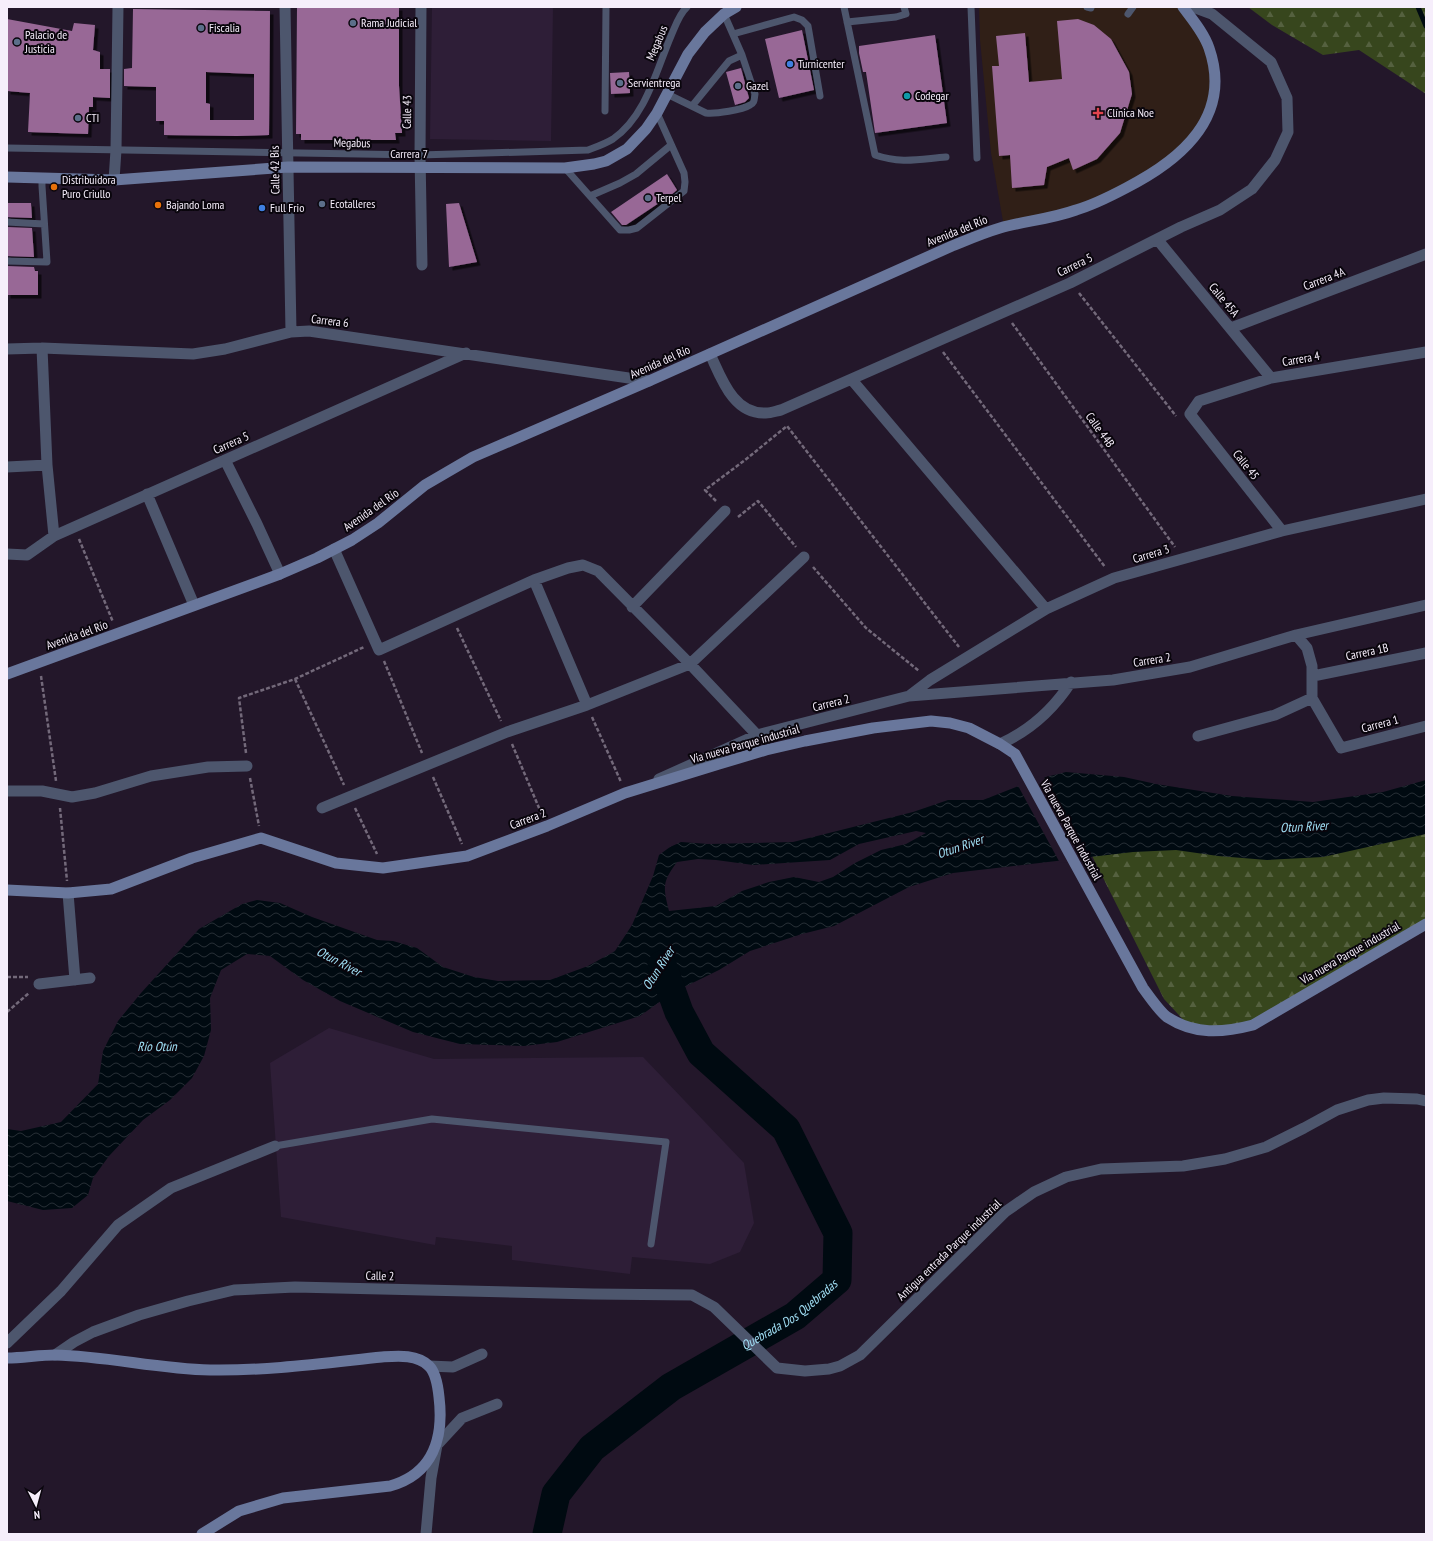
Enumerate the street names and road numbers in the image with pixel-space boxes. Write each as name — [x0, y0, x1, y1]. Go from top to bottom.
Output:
street label: Megabus — [642, 23, 671, 63]
street label: Calle 43 — [399, 95, 414, 129]
street label: Megabus — [333, 135, 371, 150]
street label: Calle 42 Bis — [267, 145, 282, 195]
street label: Carrera 7 — [390, 146, 428, 161]
street label: Avenida del Río — [924, 212, 989, 250]
street label: Carrera 5 — [1055, 250, 1095, 280]
street label: Carrera 4A — [1301, 264, 1347, 293]
street label: Calle 45A — [1206, 280, 1243, 320]
street label: Carrera 6 — [310, 311, 350, 330]
street label: Avenida del Río — [627, 342, 692, 381]
street label: Carrera 4 — [1281, 348, 1321, 369]
street label: Calle 44B — [1083, 409, 1118, 450]
street label: Carrera 5 — [211, 428, 251, 457]
street label: Calle 45 — [1230, 447, 1263, 483]
street label: Avenida del Río — [340, 485, 401, 534]
street label: Carrera 3 — [1131, 541, 1171, 566]
street label: Avenida del Río — [44, 616, 110, 653]
street label: Carrera 1B — [1344, 640, 1390, 663]
street label: Carrera 2 — [1132, 649, 1172, 670]
street label: Carrera 2 — [811, 691, 851, 714]
street label: Carrera 1 — [1360, 711, 1400, 736]
street label: Vía nueva Parque industrial — [688, 721, 801, 767]
street label: Vía nueva Parque industrial — [1037, 776, 1105, 883]
street label: Carrera 2 — [508, 805, 548, 832]
street label: Vía nueva Parque industrial — [1296, 918, 1402, 988]
street label: Antigua entrada Parque industrial — [893, 1196, 1004, 1303]
street label: Calle 2 — [366, 1268, 394, 1283]

